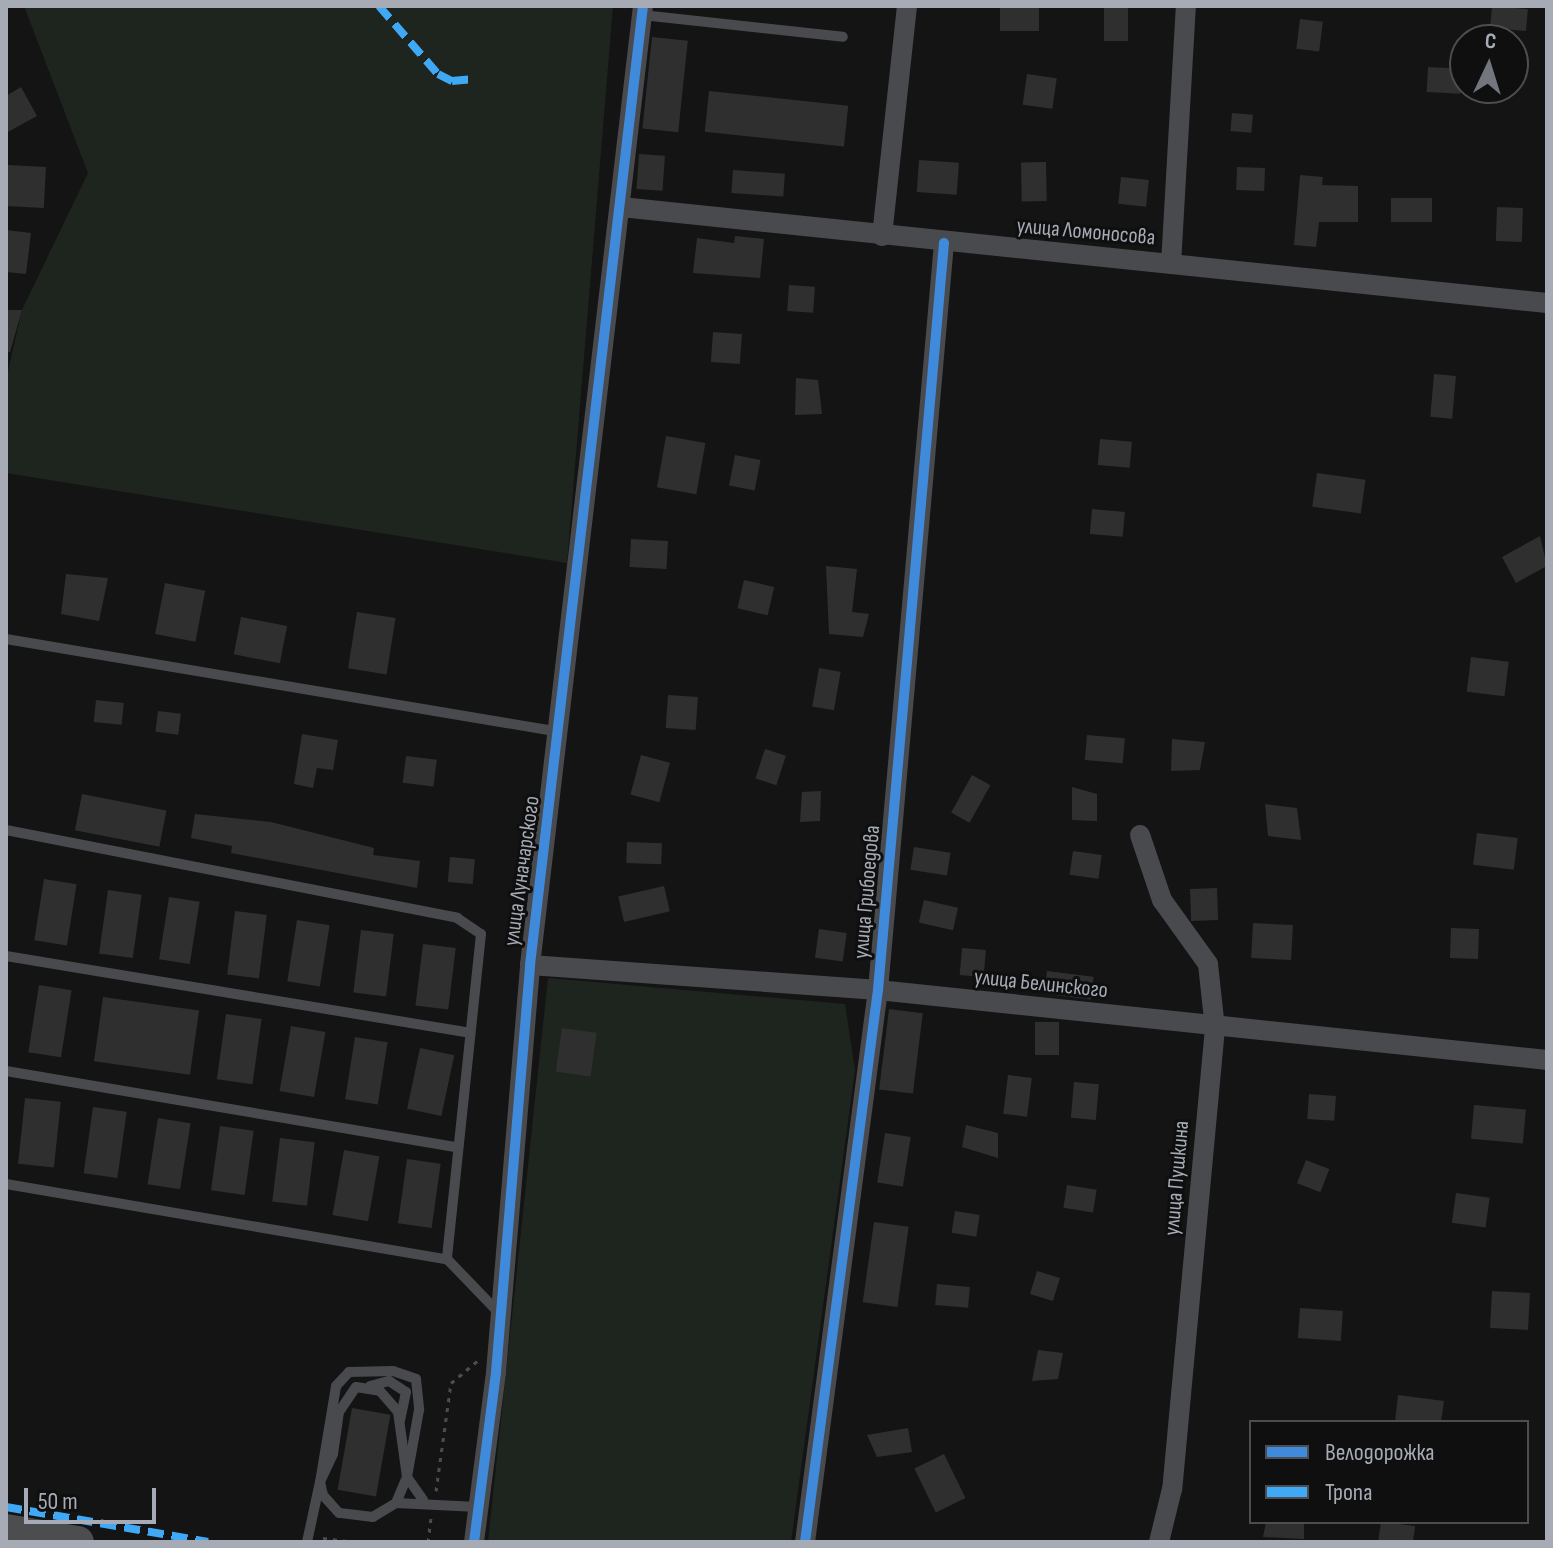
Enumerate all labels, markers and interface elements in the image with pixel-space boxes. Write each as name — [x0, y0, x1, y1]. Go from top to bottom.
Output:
north arrow — [1449, 24, 1529, 104]
text: С — [1484, 28, 1497, 55]
street label: улица Ломоносова — [1016, 213, 1156, 251]
street label: улица Луначарского — [498, 794, 546, 948]
street label: улица Грибоедова — [848, 824, 886, 960]
street label: улица Белинского — [973, 964, 1109, 1004]
street label: улица Пушкина — [1159, 1119, 1195, 1237]
legend — [1249, 1420, 1529, 1524]
text: Велодорожка — [1325, 1438, 1435, 1467]
scale bar — [28, 1472, 160, 1522]
text: Тропа — [1325, 1478, 1372, 1507]
text: 50 m — [38, 1487, 78, 1516]

